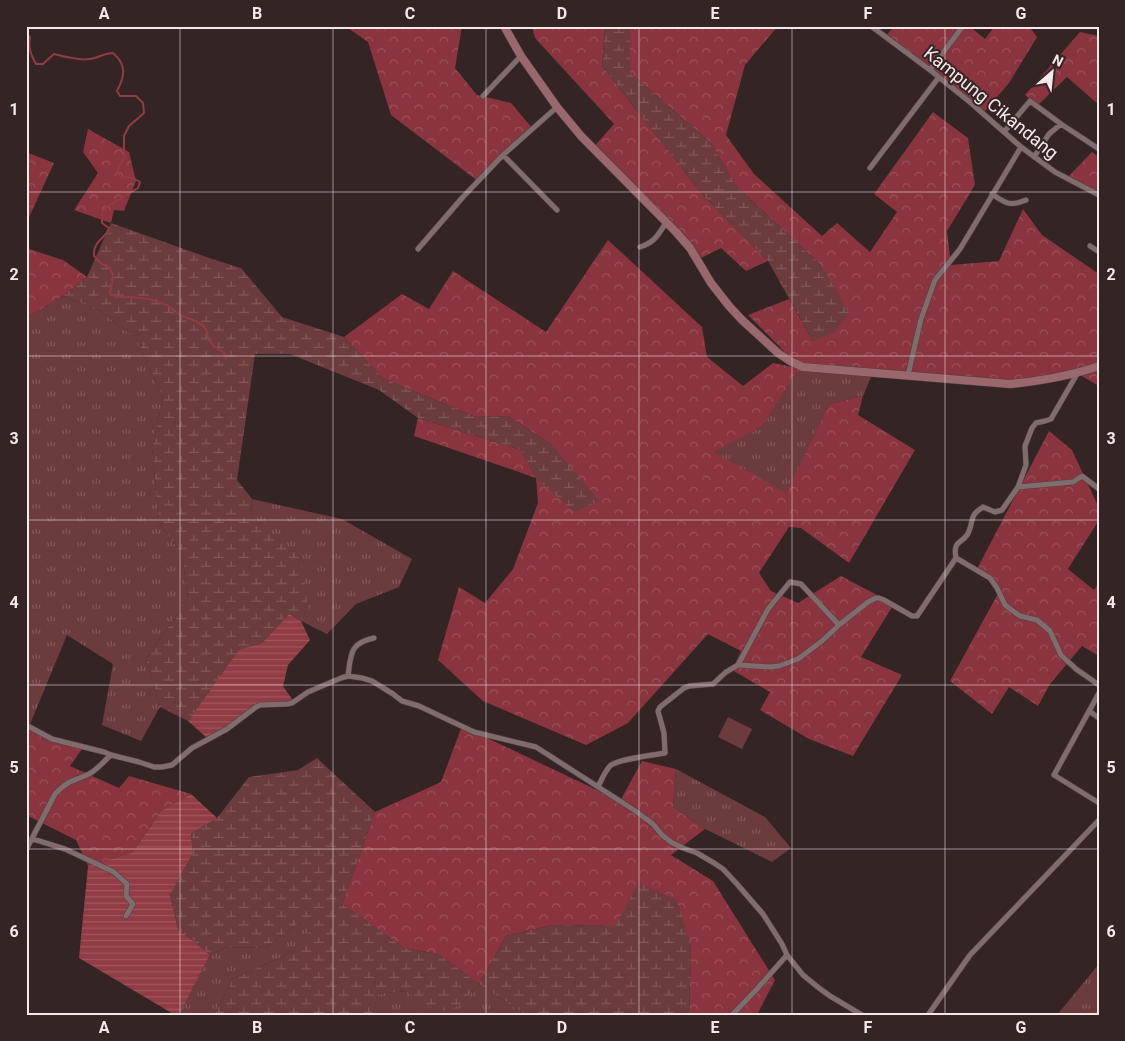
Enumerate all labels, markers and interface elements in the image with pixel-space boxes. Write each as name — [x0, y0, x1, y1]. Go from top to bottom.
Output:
text: A — [99, 4, 110, 23]
text: B — [252, 4, 262, 23]
text: C — [405, 4, 415, 23]
text: D — [557, 4, 567, 23]
text: E — [711, 4, 720, 23]
text: F — [864, 4, 873, 23]
text: G — [1016, 4, 1027, 23]
street label: Kampung Cikandang — [920, 42, 1063, 163]
north arrow — [1028, 48, 1078, 98]
text: N — [1050, 51, 1066, 70]
text: 1 — [9, 100, 19, 119]
text: 1 — [1106, 100, 1116, 119]
text: 2 — [9, 265, 19, 284]
text: 2 — [1106, 265, 1116, 284]
text: 3 — [9, 429, 19, 448]
text: 3 — [1106, 429, 1116, 448]
text: 4 — [9, 593, 19, 612]
text: 4 — [1106, 593, 1116, 612]
text: 5 — [9, 758, 19, 777]
text: 5 — [1106, 758, 1116, 777]
text: 6 — [9, 922, 19, 941]
text: 6 — [1106, 922, 1116, 941]
text: A — [99, 1018, 110, 1037]
text: B — [252, 1018, 262, 1037]
text: C — [405, 1018, 415, 1037]
text: D — [557, 1018, 567, 1037]
text: E — [711, 1018, 720, 1037]
text: F — [864, 1018, 873, 1037]
text: G — [1016, 1018, 1027, 1037]

